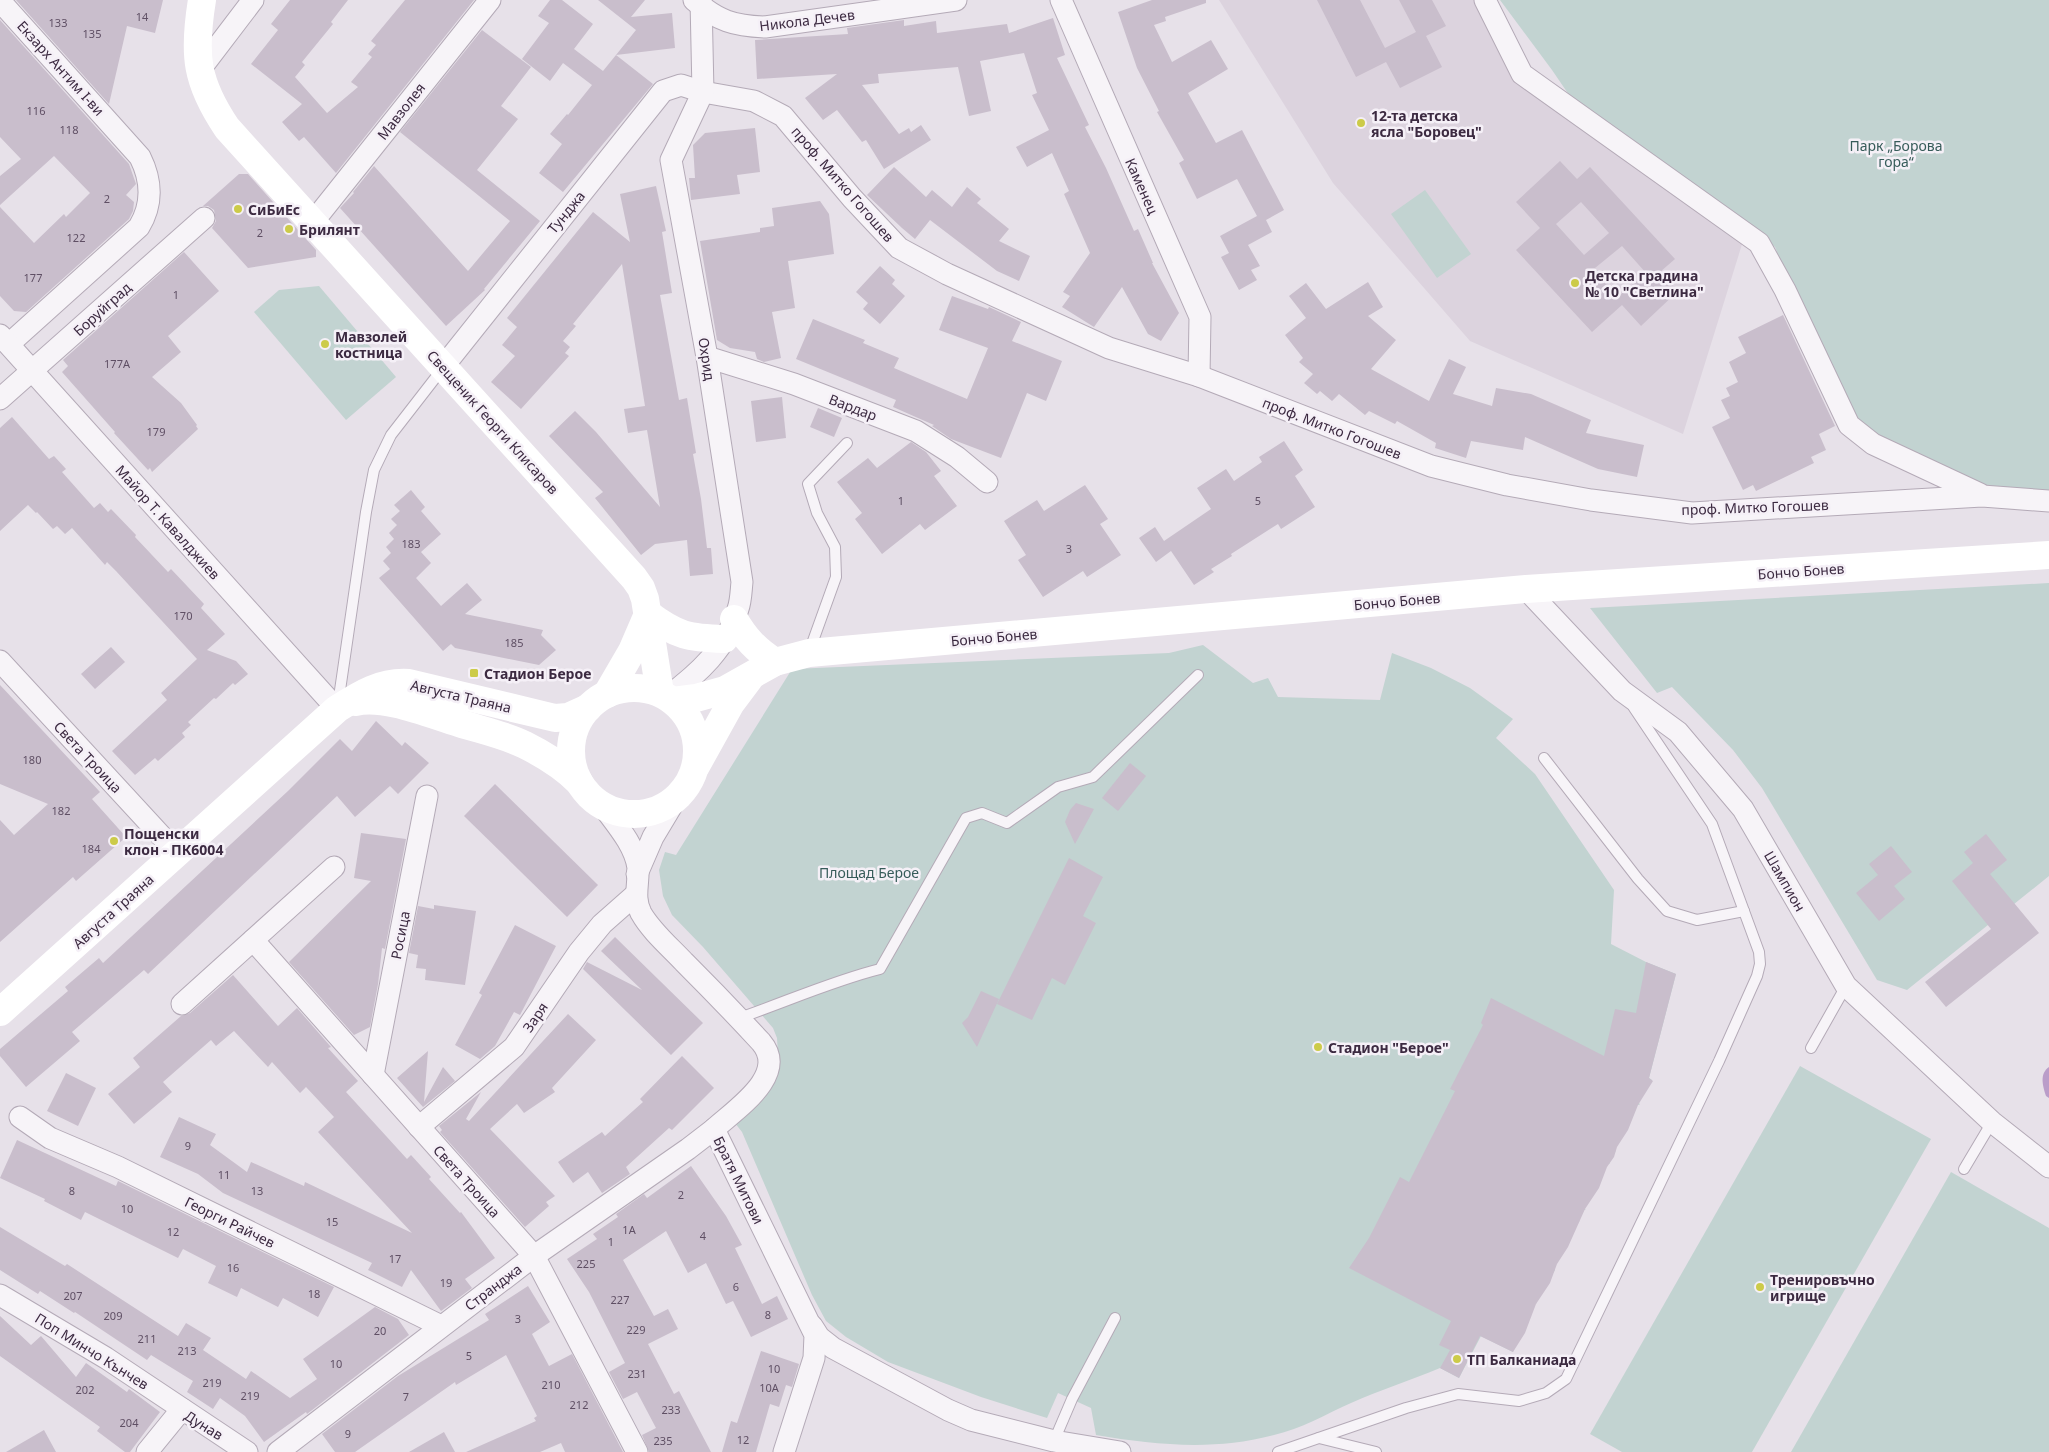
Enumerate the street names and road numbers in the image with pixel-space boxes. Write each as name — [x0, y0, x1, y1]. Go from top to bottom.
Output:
street label: Никола Дечев — [758, 5, 856, 35]
street label: Екзарх Антим I-ви — [13, 16, 109, 120]
street label: Мавзолея — [373, 79, 429, 143]
street label: проф. Митко Гогошев — [787, 122, 899, 246]
street label: Каменец — [1121, 155, 1163, 218]
street label: Тунджа — [543, 187, 589, 237]
street label: Боруйград — [69, 278, 135, 340]
street label: Охрид — [694, 336, 720, 382]
street label: Свещеник Георги Клисаров — [423, 346, 563, 498]
street label: Вардар — [826, 389, 880, 425]
street label: проф. Митко Гогошев — [1260, 393, 1404, 463]
street label: Майор Т. Кавалджиев — [111, 461, 225, 583]
street label: проф. Митко Гогошев — [1681, 495, 1829, 519]
street label: Бончо Бонев — [1757, 558, 1845, 584]
street label: Бончо Бонев — [1353, 588, 1441, 614]
street label: Бончо Бонев — [950, 624, 1038, 650]
street label: Августа Траяна — [409, 675, 513, 717]
street label: Света Троица — [50, 717, 126, 797]
street label: Шампион — [1760, 847, 1810, 915]
street label: Августа Траяна — [69, 870, 157, 952]
street label: Росица — [386, 909, 414, 961]
street label: Заря — [518, 998, 552, 1036]
street label: Братя Митови — [709, 1133, 769, 1227]
street label: Света Троица — [429, 1141, 505, 1221]
street label: Георги Райчев — [182, 1192, 278, 1252]
street label: Странджа — [461, 1259, 525, 1315]
street label: Поп Минчо Кънчев — [32, 1308, 153, 1394]
street label: Дунав — [181, 1406, 227, 1444]

